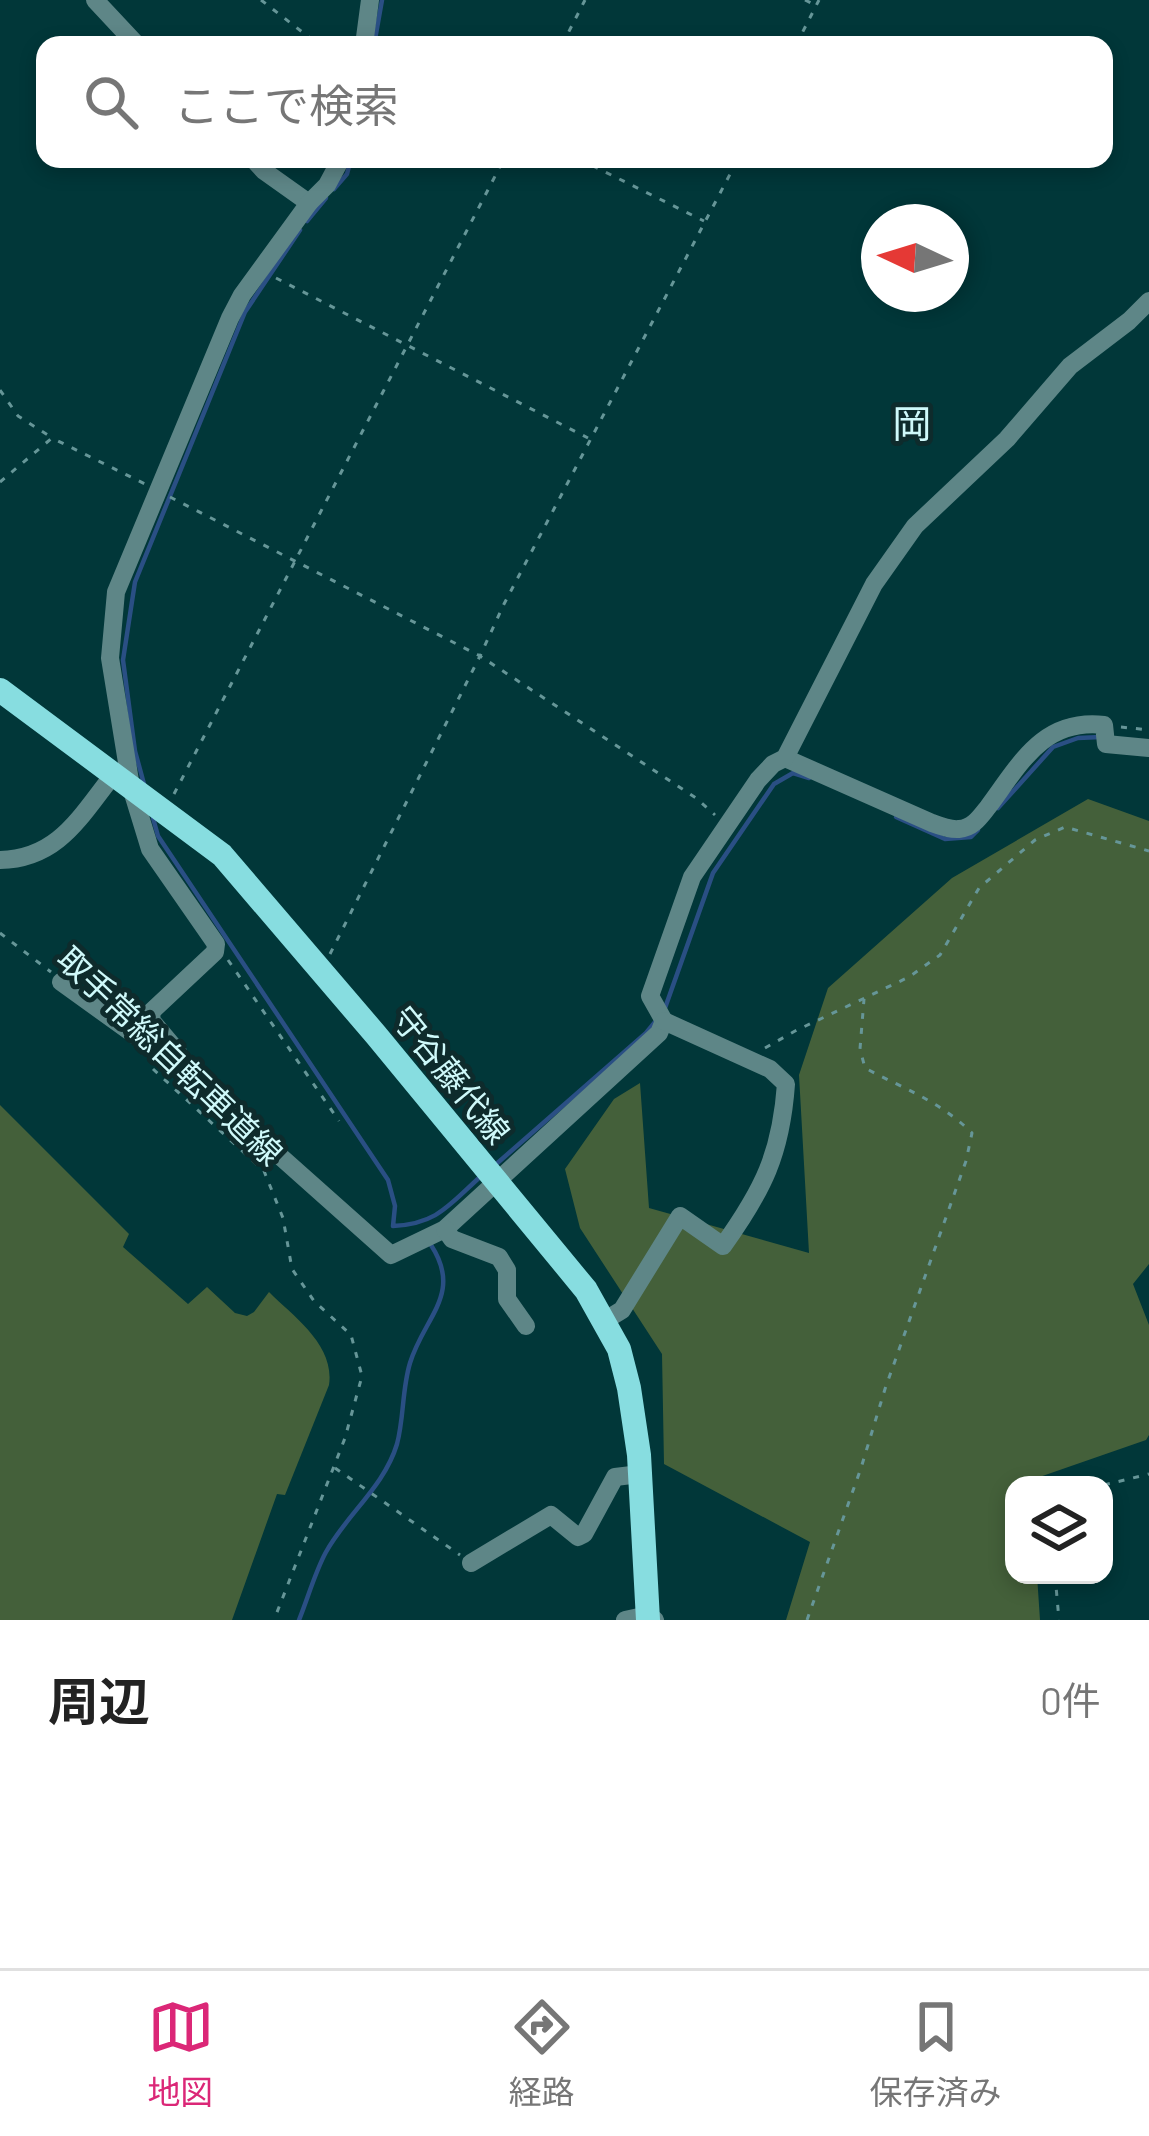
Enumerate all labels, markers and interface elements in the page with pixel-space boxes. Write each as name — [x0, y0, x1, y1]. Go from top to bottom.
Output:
search box — [36, 36, 1113, 168]
icon: search — [78, 69, 144, 135]
text: ここで検索 — [174, 77, 399, 131]
north arrow — [861, 204, 969, 312]
district label: 岡 — [892, 399, 932, 446]
street label: 取手常総自転車道線 — [50, 938, 291, 1173]
street label: 守谷藤代線 — [384, 998, 519, 1151]
map controls — [1005, 1476, 1113, 1584]
button: layers — [1005, 1476, 1113, 1584]
text: 周辺 — [48, 1669, 150, 1730]
text: 0件 — [1040, 1676, 1101, 1723]
tab: 地図 — [148, 1994, 214, 2114]
tab: 経路 — [509, 1994, 575, 2114]
tab: 保存済み — [870, 1994, 1002, 2114]

